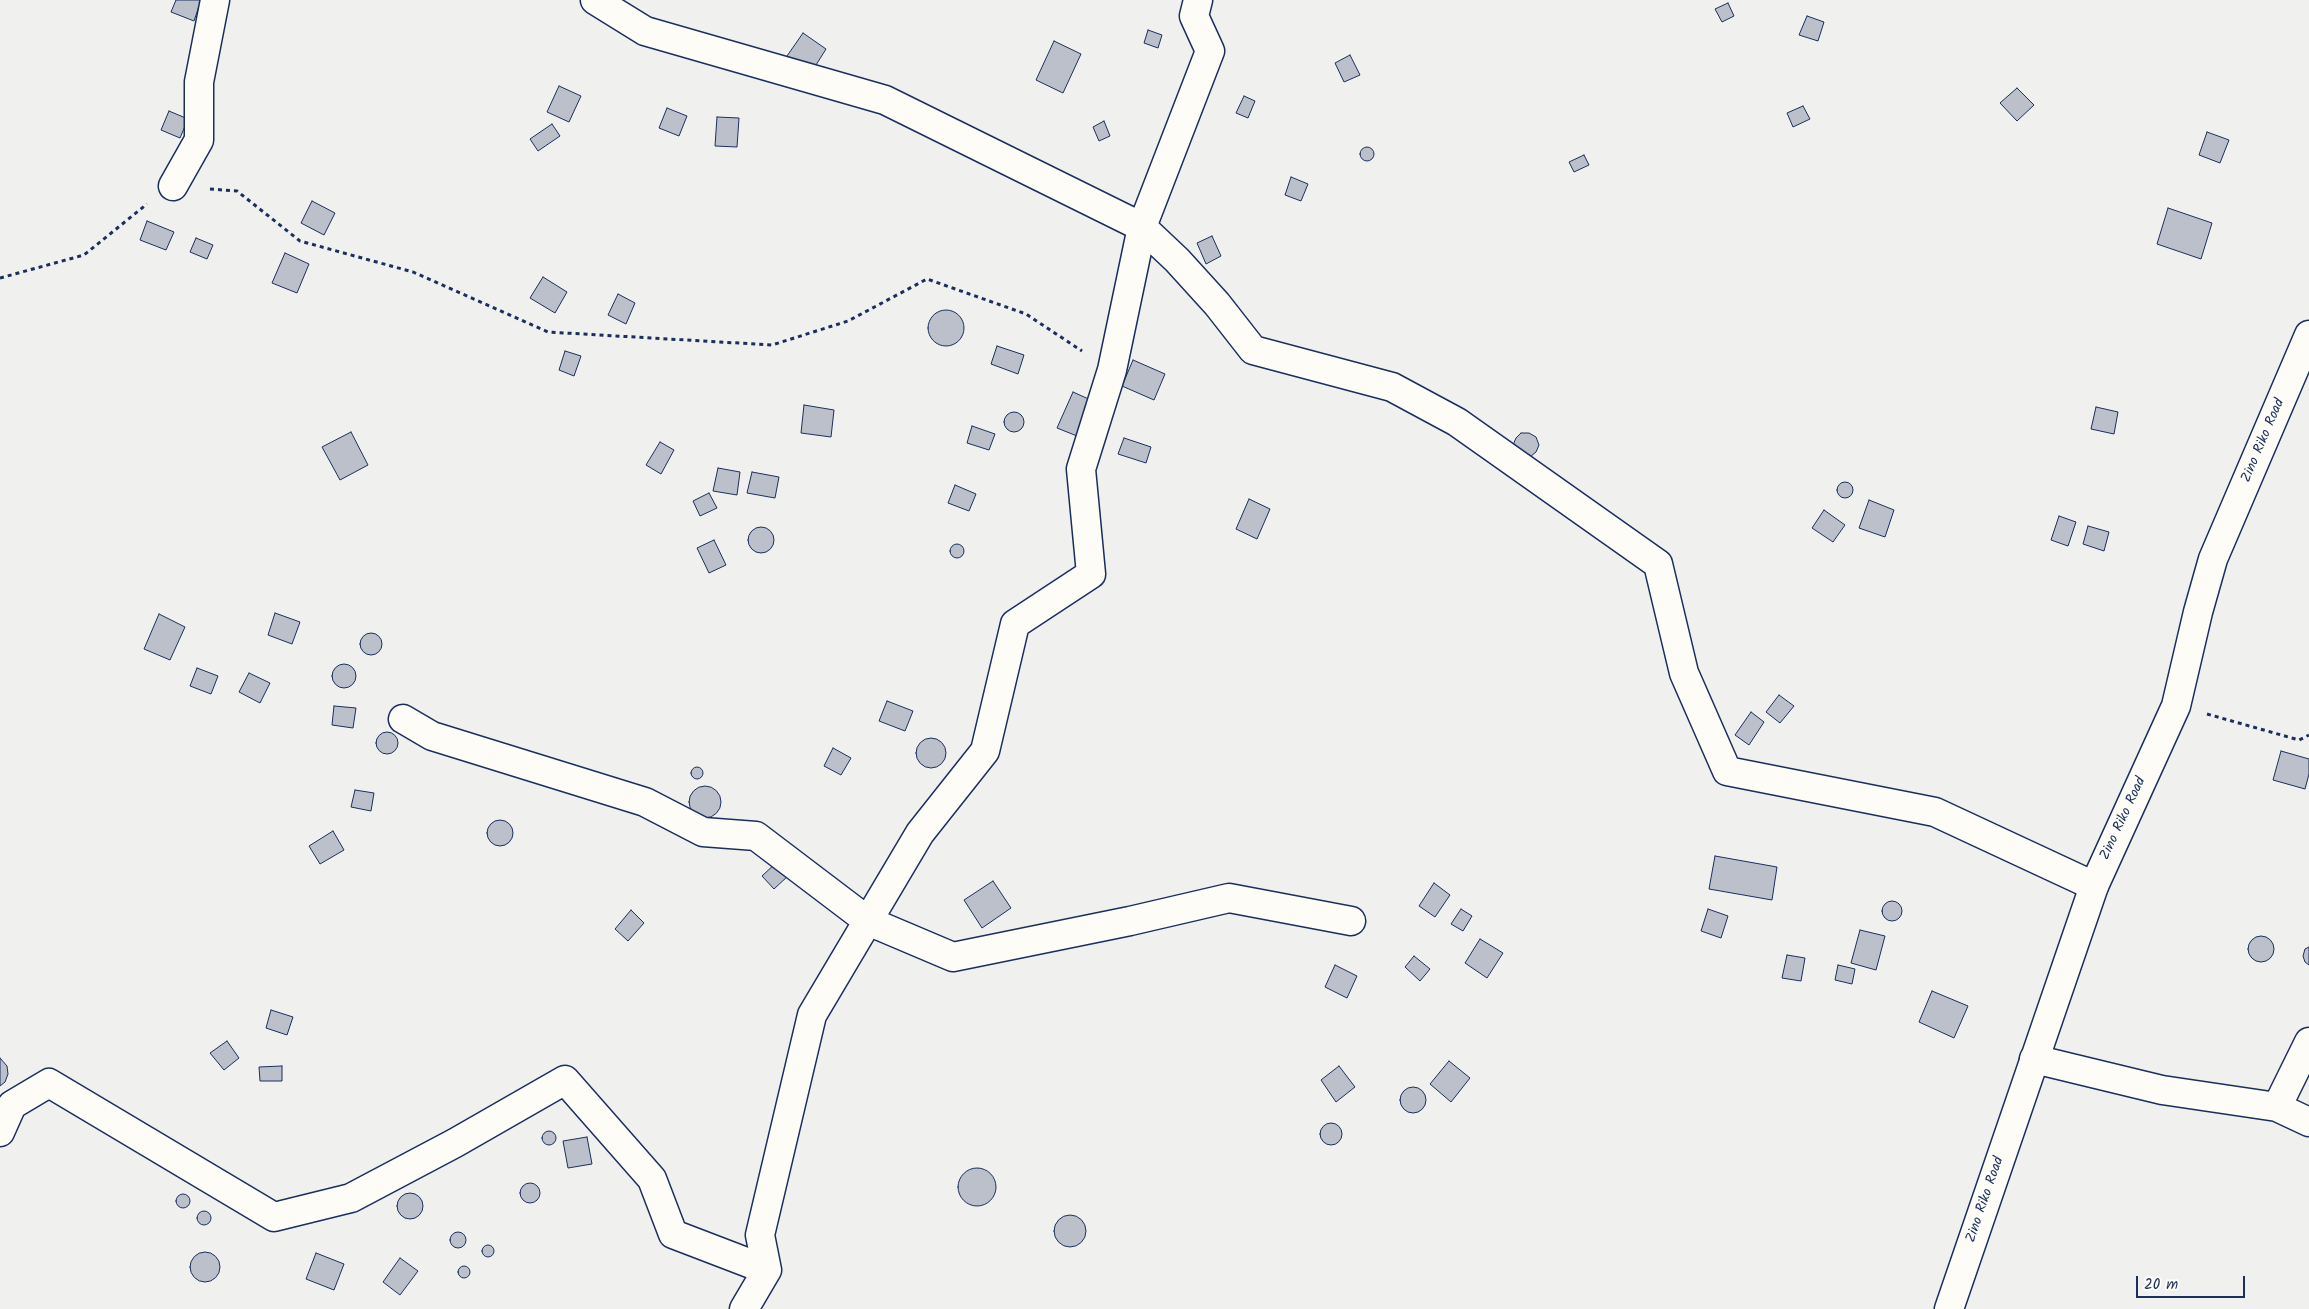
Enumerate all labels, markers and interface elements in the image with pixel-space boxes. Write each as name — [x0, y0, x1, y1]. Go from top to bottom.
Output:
street label: Zino Riko Road — [2239, 397, 2289, 485]
street label: Zino Riko Road — [2097, 775, 2151, 863]
street label: Zino Riko Road — [1963, 1155, 2009, 1245]
scale bar — [2139, 1266, 2248, 1298]
text: 20 m — [2144, 1273, 2178, 1297]

